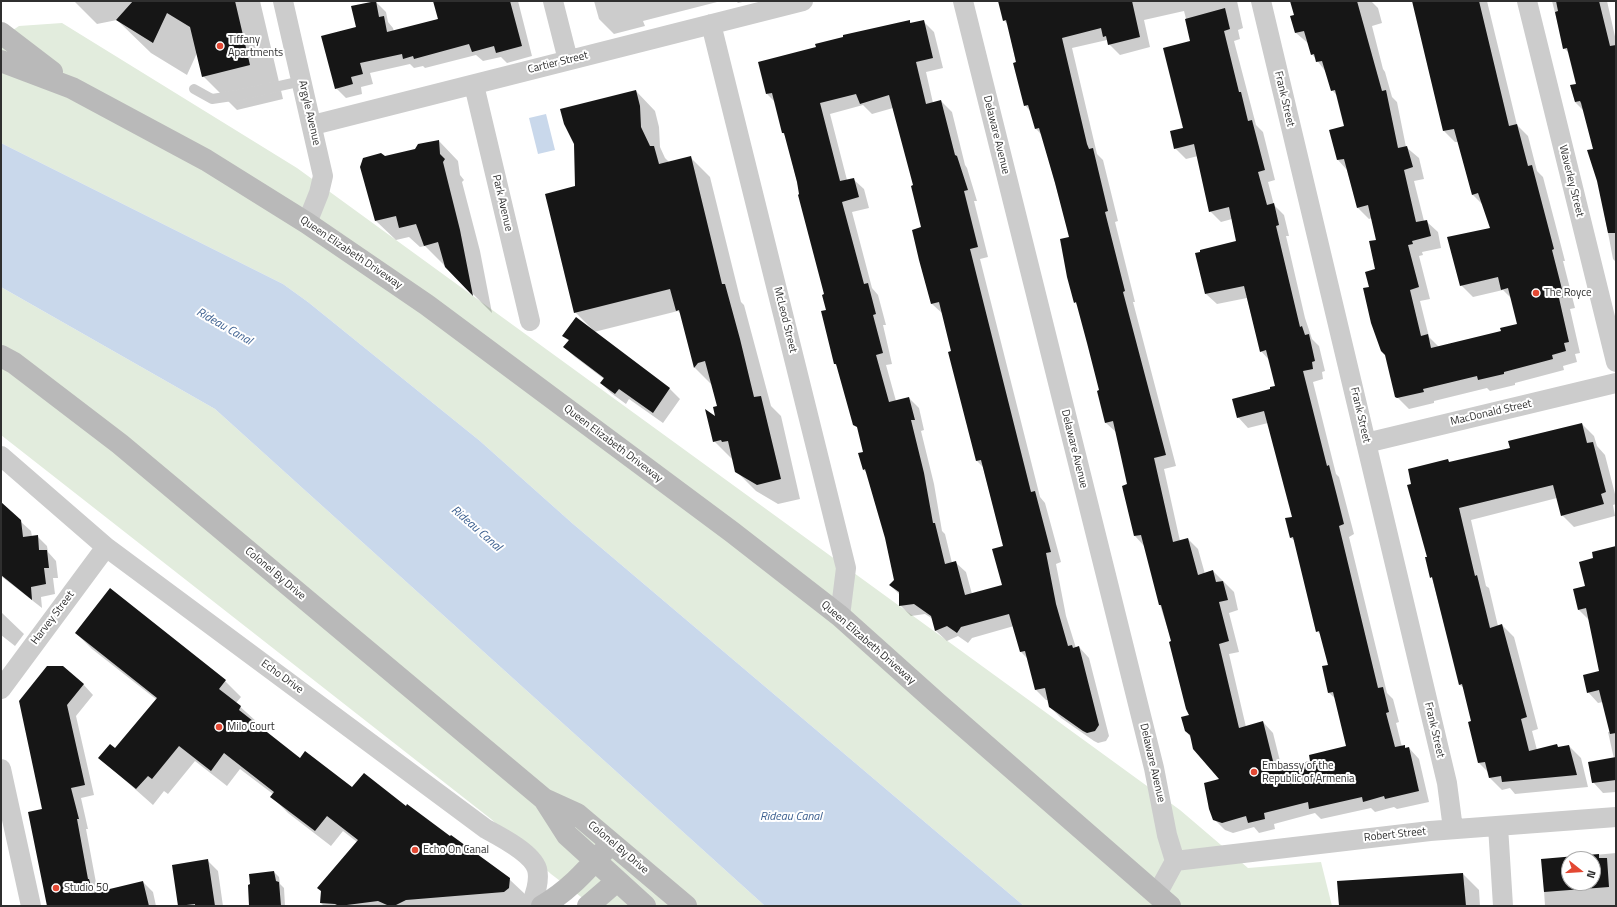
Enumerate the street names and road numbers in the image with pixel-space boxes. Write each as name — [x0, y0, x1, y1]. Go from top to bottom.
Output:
street label: Cartier Street — [526, 49, 590, 77]
street label: Frank Street — [1271, 70, 1297, 128]
street label: Argyle Avenue — [295, 79, 323, 147]
street label: Delaware Avenue — [980, 94, 1012, 176]
street label: Waverley Street — [1556, 144, 1586, 218]
street label: Park Avenue — [489, 173, 515, 233]
street label: Queen Elizabeth Driveway — [297, 214, 405, 292]
street label: McLeod Street — [770, 286, 800, 354]
street label: Frank Street — [1347, 386, 1373, 444]
street label: MacDonald Street — [1449, 397, 1533, 429]
street label: Queen Elizabeth Driveway — [561, 402, 665, 486]
street label: Delaware Avenue — [1058, 408, 1090, 490]
street label: Colonel By Drive — [242, 545, 308, 603]
street label: Harvey Street — [29, 589, 77, 647]
street label: Queen Elizabeth Driveway — [818, 598, 918, 688]
street label: Echo Drive — [258, 657, 306, 697]
street label: Frank Street — [1421, 701, 1447, 759]
street label: Delaware Avenue — [1137, 722, 1167, 804]
street label: Colonel By Drive — [585, 819, 651, 877]
street label: Robert Street — [1363, 825, 1427, 845]

